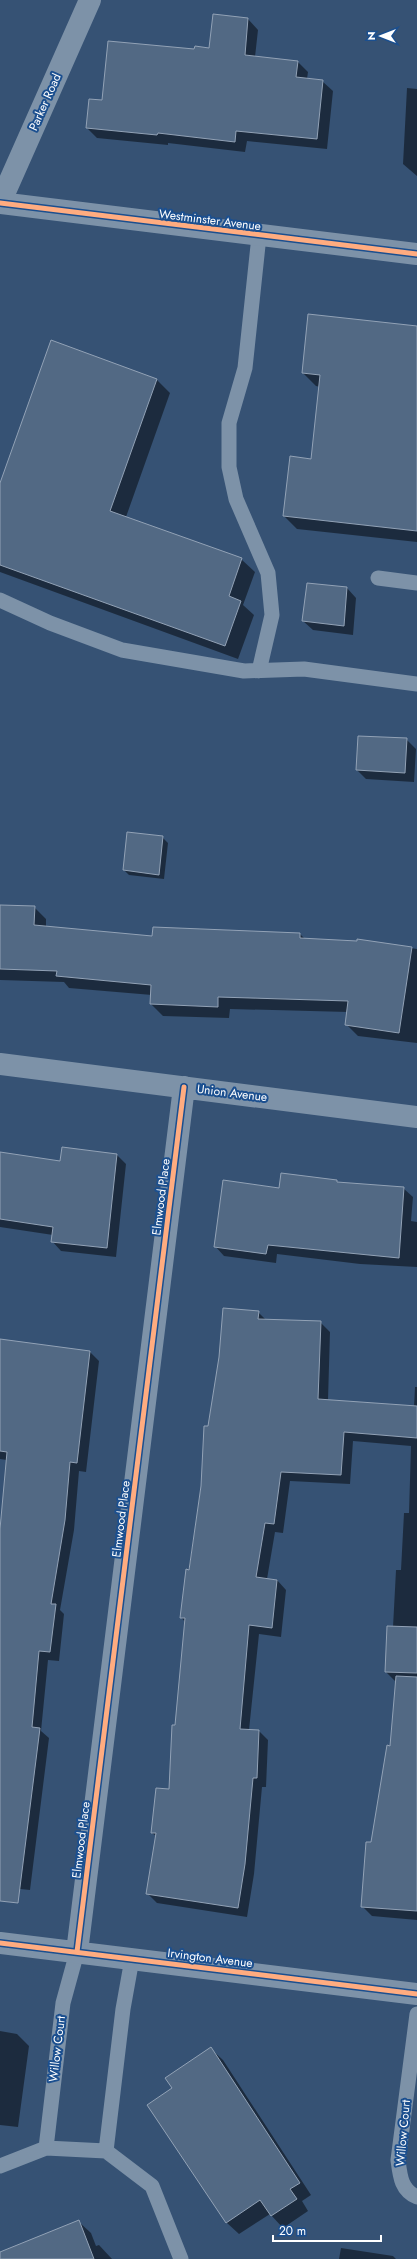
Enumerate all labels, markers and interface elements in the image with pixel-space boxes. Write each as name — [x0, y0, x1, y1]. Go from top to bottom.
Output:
north arrow — [361, 16, 401, 56]
text: N — [363, 32, 379, 40]
street label: Parker Road — [24, 70, 66, 134]
street label: Westminster Avenue — [158, 205, 262, 235]
street label: Union Avenue — [196, 1080, 268, 1106]
street label: Elmwood Place — [147, 1158, 175, 1236]
street label: Elmwood Place — [107, 1480, 135, 1558]
street label: Elmwood Place — [67, 1801, 95, 1879]
street label: Irvington Avenue — [166, 1944, 254, 1972]
street label: Willow Court — [44, 2015, 70, 2083]
street label: Willow Court — [391, 2099, 415, 2167]
scale bar — [273, 2217, 381, 2243]
text: 20 m — [279, 2222, 306, 2240]

